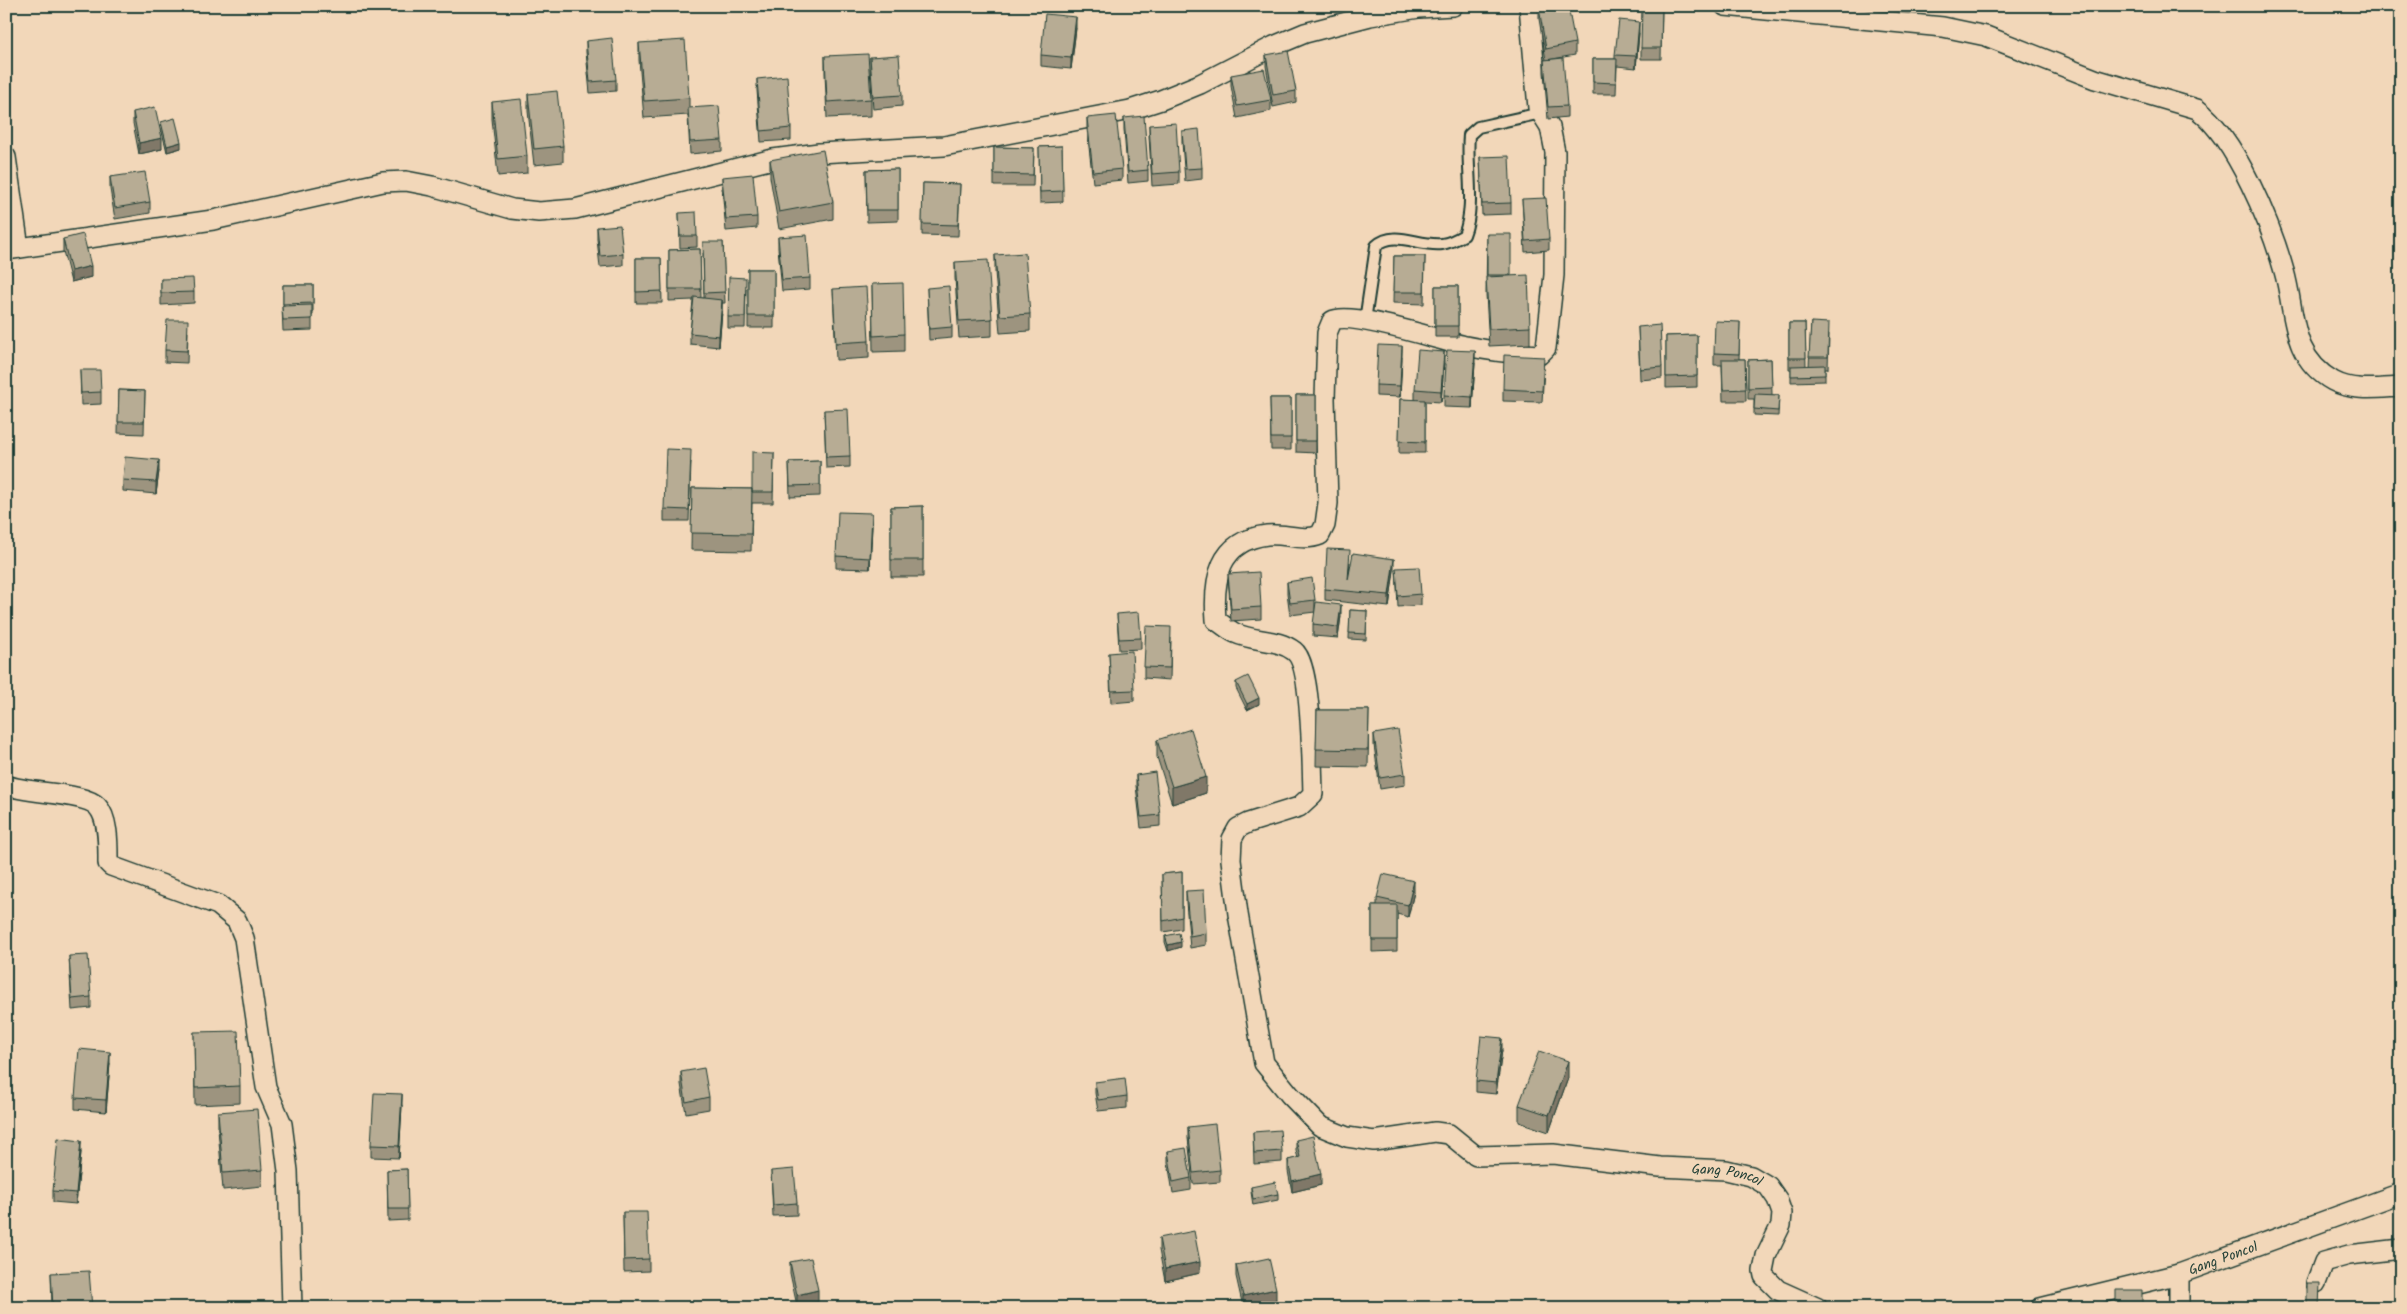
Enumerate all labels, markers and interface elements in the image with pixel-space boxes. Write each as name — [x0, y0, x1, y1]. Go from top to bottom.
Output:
street label: Gang Poncol — [1691, 1158, 1767, 1193]
street label: Gang Poncol — [2186, 1236, 2262, 1282]

